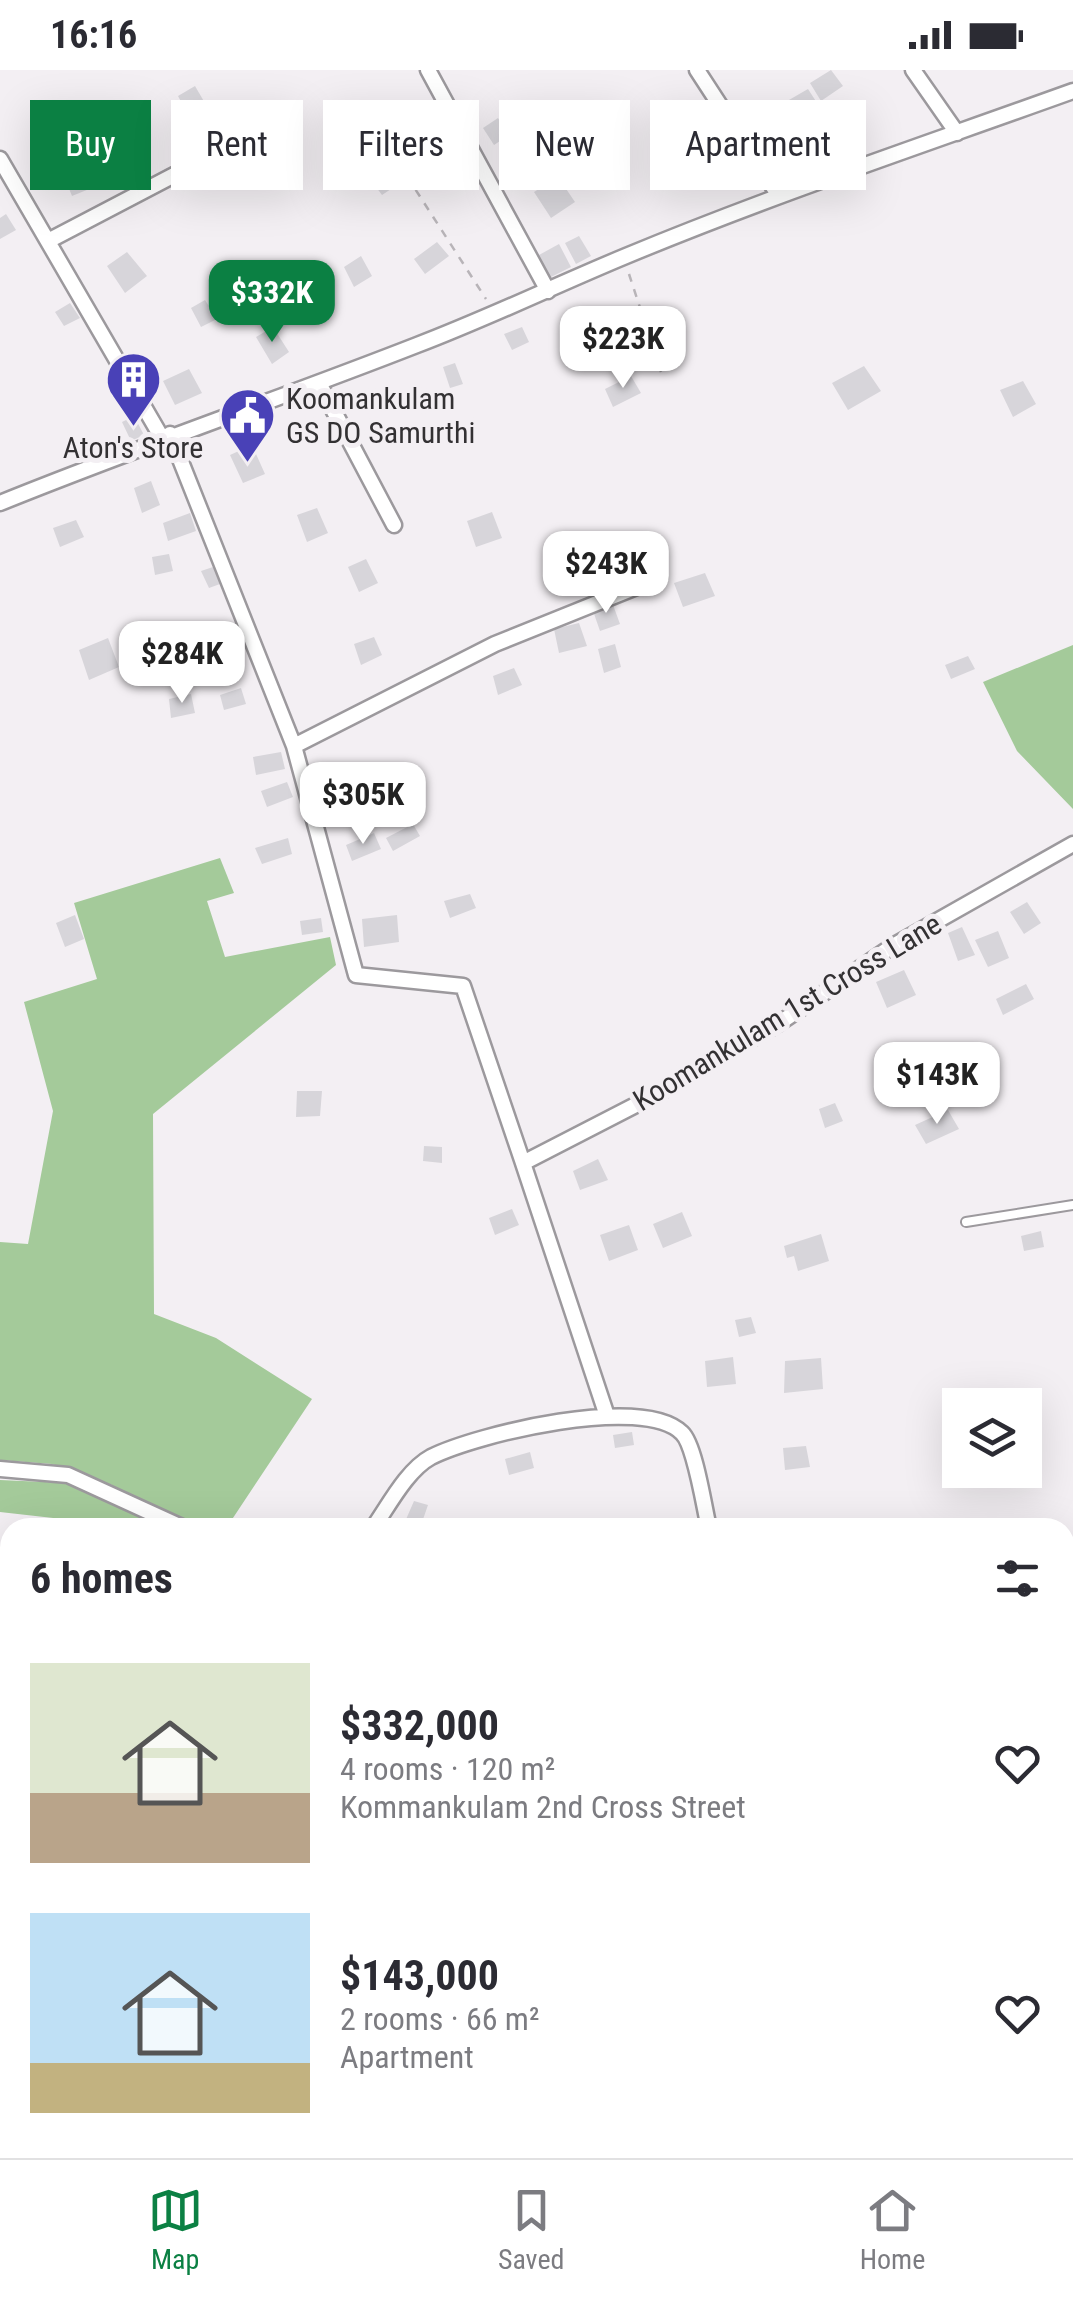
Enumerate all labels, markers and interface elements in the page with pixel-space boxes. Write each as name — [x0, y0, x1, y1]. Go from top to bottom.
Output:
text: 16:16 — [50, 13, 137, 57]
chip: Buy — [30, 100, 151, 190]
chip: Rent — [171, 100, 303, 190]
chip: Filters — [323, 100, 479, 190]
chip: New — [499, 100, 630, 190]
chip: Apartment — [650, 100, 866, 190]
pin: $332K — [202, 260, 342, 345]
text: $332K — [231, 273, 313, 311]
pin: $223K — [553, 306, 693, 391]
text: $223K — [582, 319, 664, 357]
building icon: Aton's Store — [103, 349, 163, 428]
place label: Koomankulam GS DO Samurthi — [286, 381, 475, 450]
public building icon: Koomankulam GS DO Samurthi — [217, 385, 277, 464]
place label: Aton's Store — [63, 430, 203, 465]
pin: $243K — [536, 531, 676, 616]
text: $243K — [565, 544, 647, 582]
pin: $284K — [112, 621, 252, 706]
text: $284K — [141, 634, 223, 672]
pin: $305K — [293, 762, 433, 847]
text: $305K — [322, 775, 404, 813]
street label: Koomankulam 1st Cross Lane — [627, 906, 947, 1118]
pin: $143K — [867, 1042, 1007, 1127]
text: $143K — [896, 1055, 978, 1093]
map controls — [942, 1388, 1042, 1488]
button: layers — [942, 1388, 1042, 1488]
icon: filters — [990, 1551, 1045, 1606]
text: 6 homes — [30, 1554, 173, 1603]
text: $332,000 — [340, 1701, 499, 1750]
icon: home — [110, 1703, 230, 1823]
icon: heart — [990, 1736, 1045, 1791]
text: 4 rooms · 120 m² — [340, 1750, 555, 1788]
text: Kommankulam 2nd Cross Street — [340, 1788, 746, 1826]
text: $143,000 — [340, 1951, 499, 2000]
icon: home — [110, 1953, 230, 2073]
icon: heart — [990, 1986, 1045, 2041]
text: 2 rooms · 66 m² — [340, 2000, 539, 2038]
text: Apartment — [340, 2038, 474, 2076]
tab: Map — [148, 2183, 203, 2276]
tab: Saved — [498, 2183, 564, 2276]
tab: Home — [860, 2183, 925, 2276]

